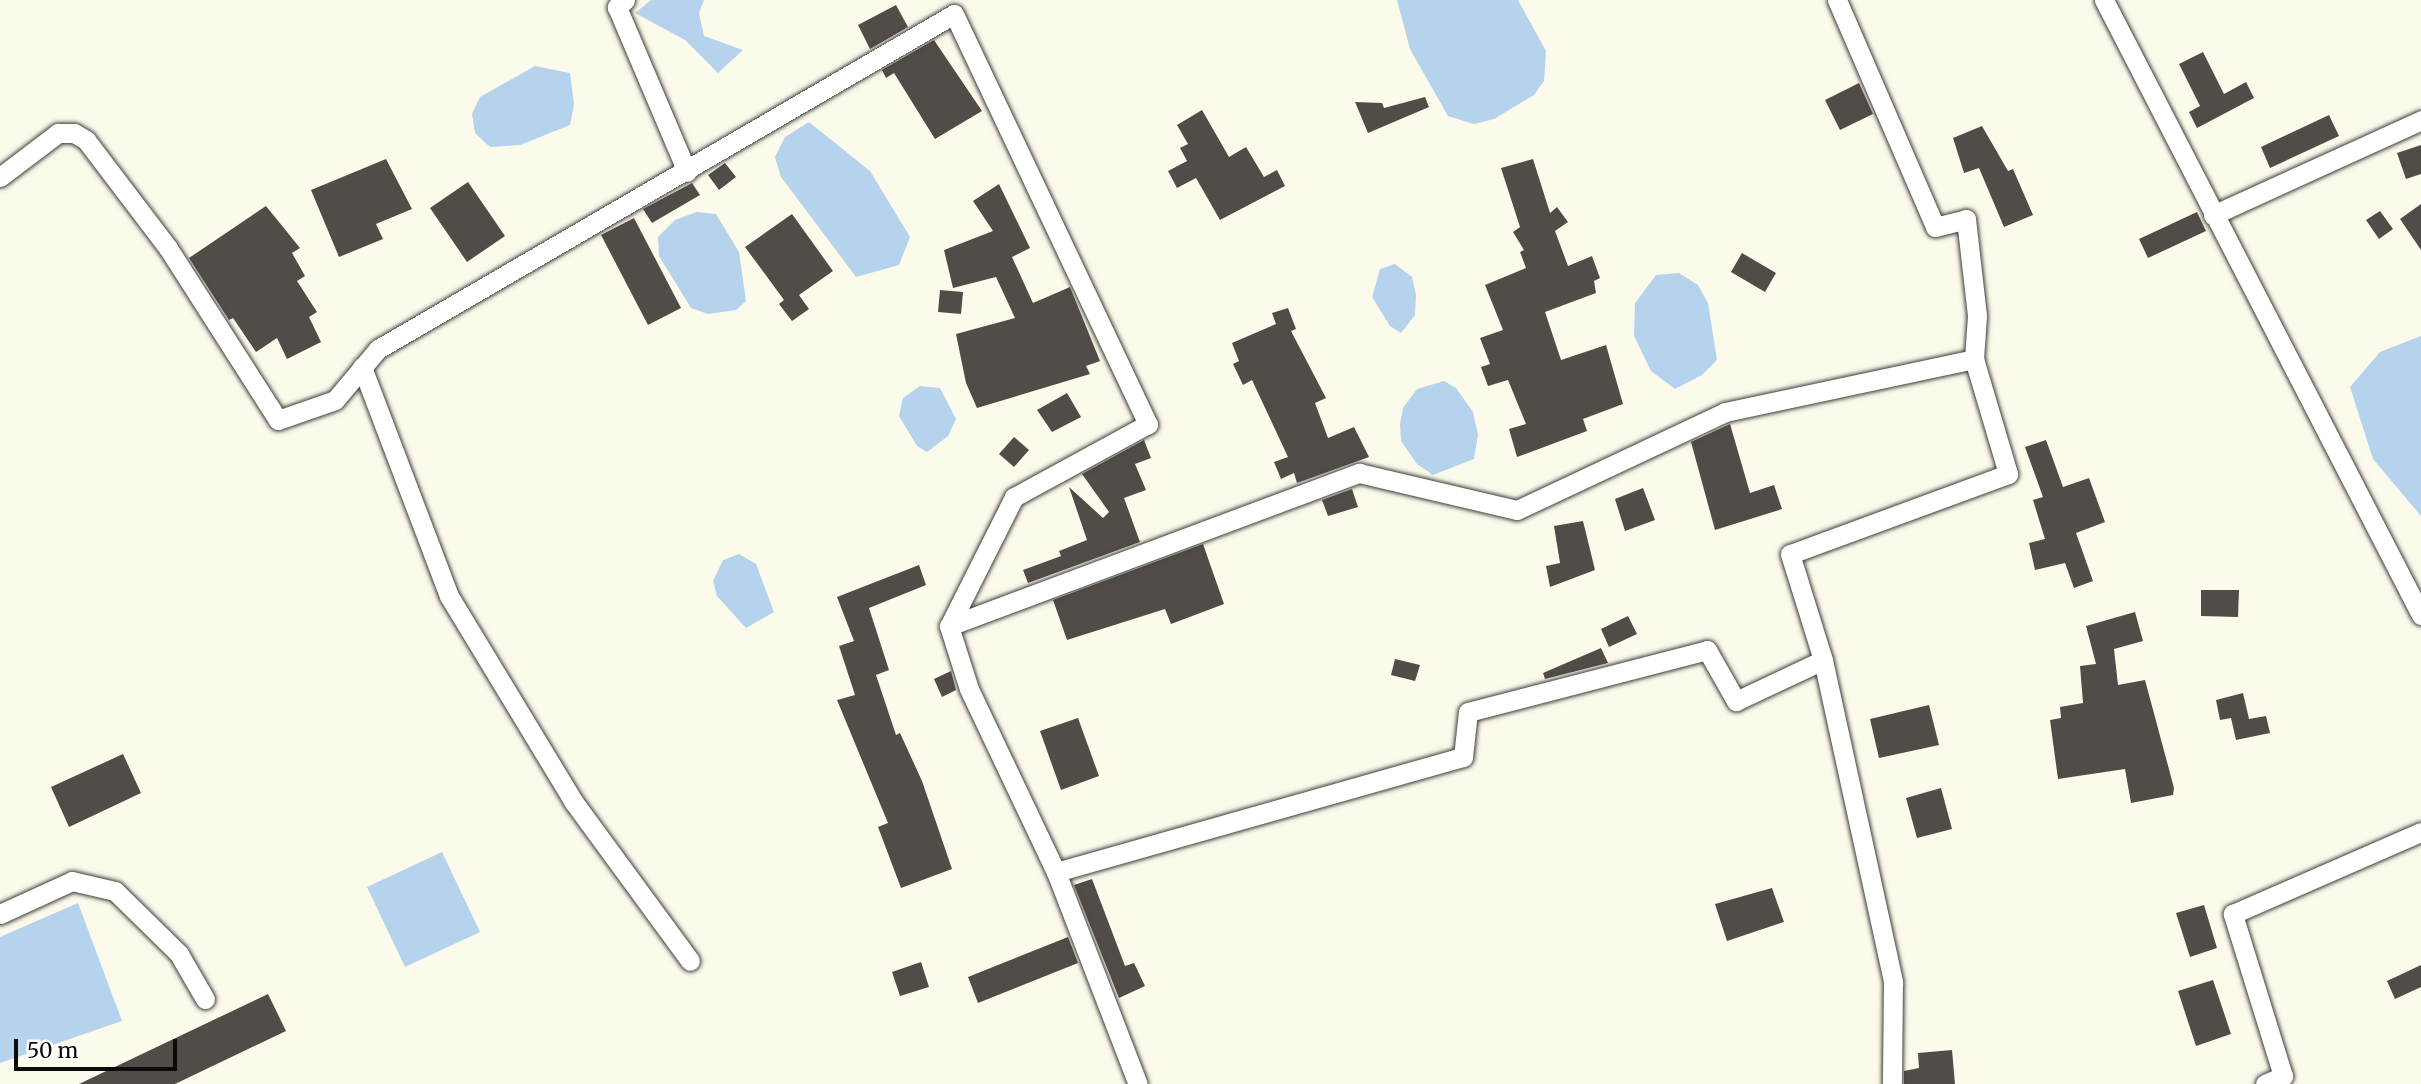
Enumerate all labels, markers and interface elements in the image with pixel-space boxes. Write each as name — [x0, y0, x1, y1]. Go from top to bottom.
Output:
scale bar — [18, 1024, 180, 1068]
text: 50 m — [27, 1037, 78, 1064]

